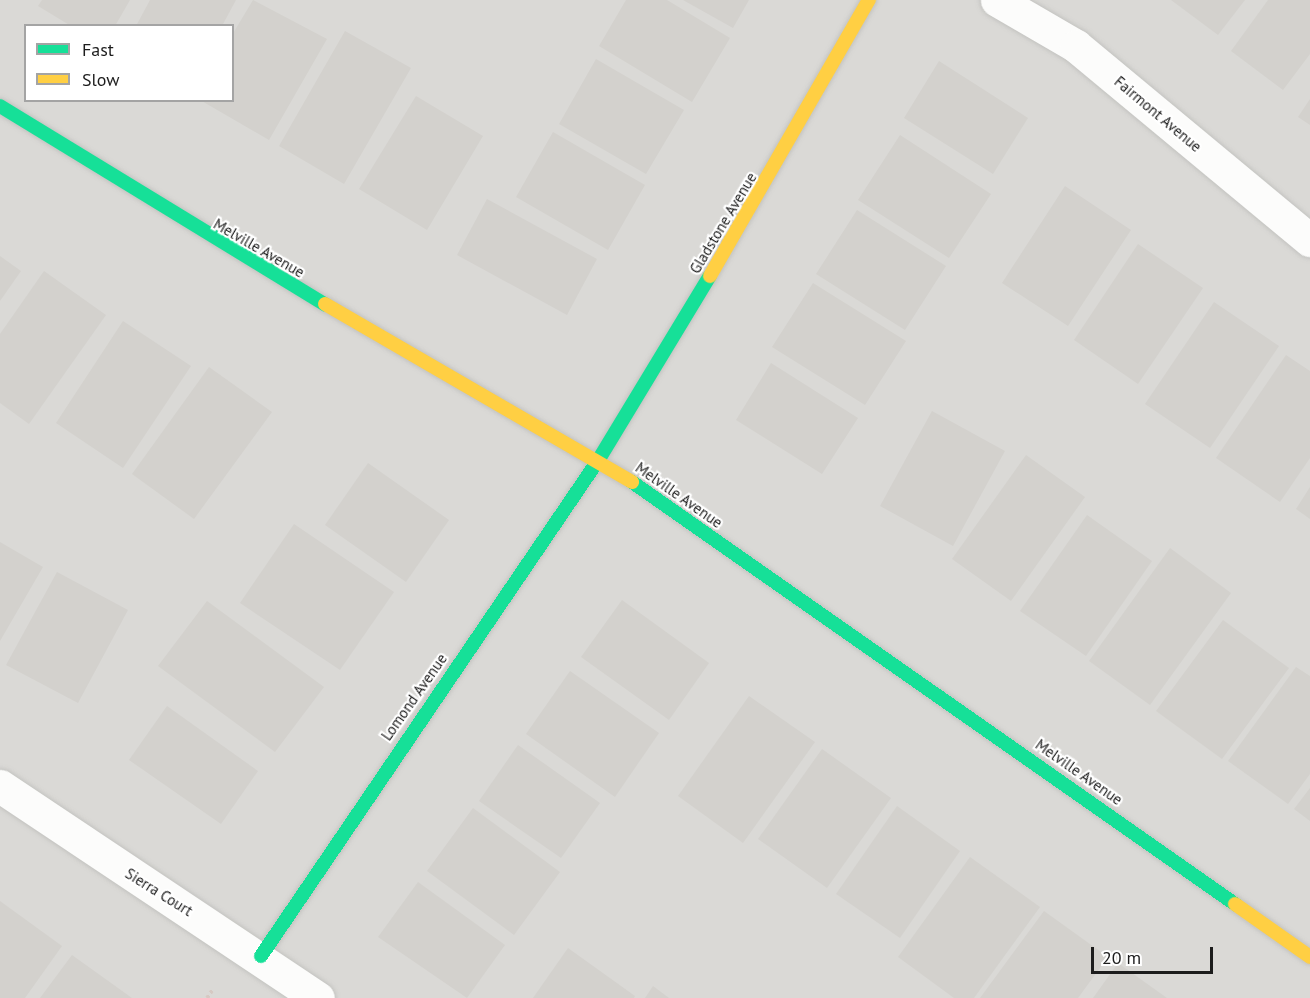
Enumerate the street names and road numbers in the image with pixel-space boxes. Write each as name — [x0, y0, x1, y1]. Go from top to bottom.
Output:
street label: Fairmont Avenue — [1111, 72, 1205, 156]
street label: Gladstone Avenue — [686, 169, 760, 277]
street label: Melville Avenue — [210, 215, 308, 281]
street label: Melville Avenue — [632, 458, 726, 532]
street label: Lomond Avenue — [377, 650, 451, 744]
street label: Melville Avenue — [1032, 735, 1126, 809]
street label: Sierra Court — [122, 864, 196, 920]

